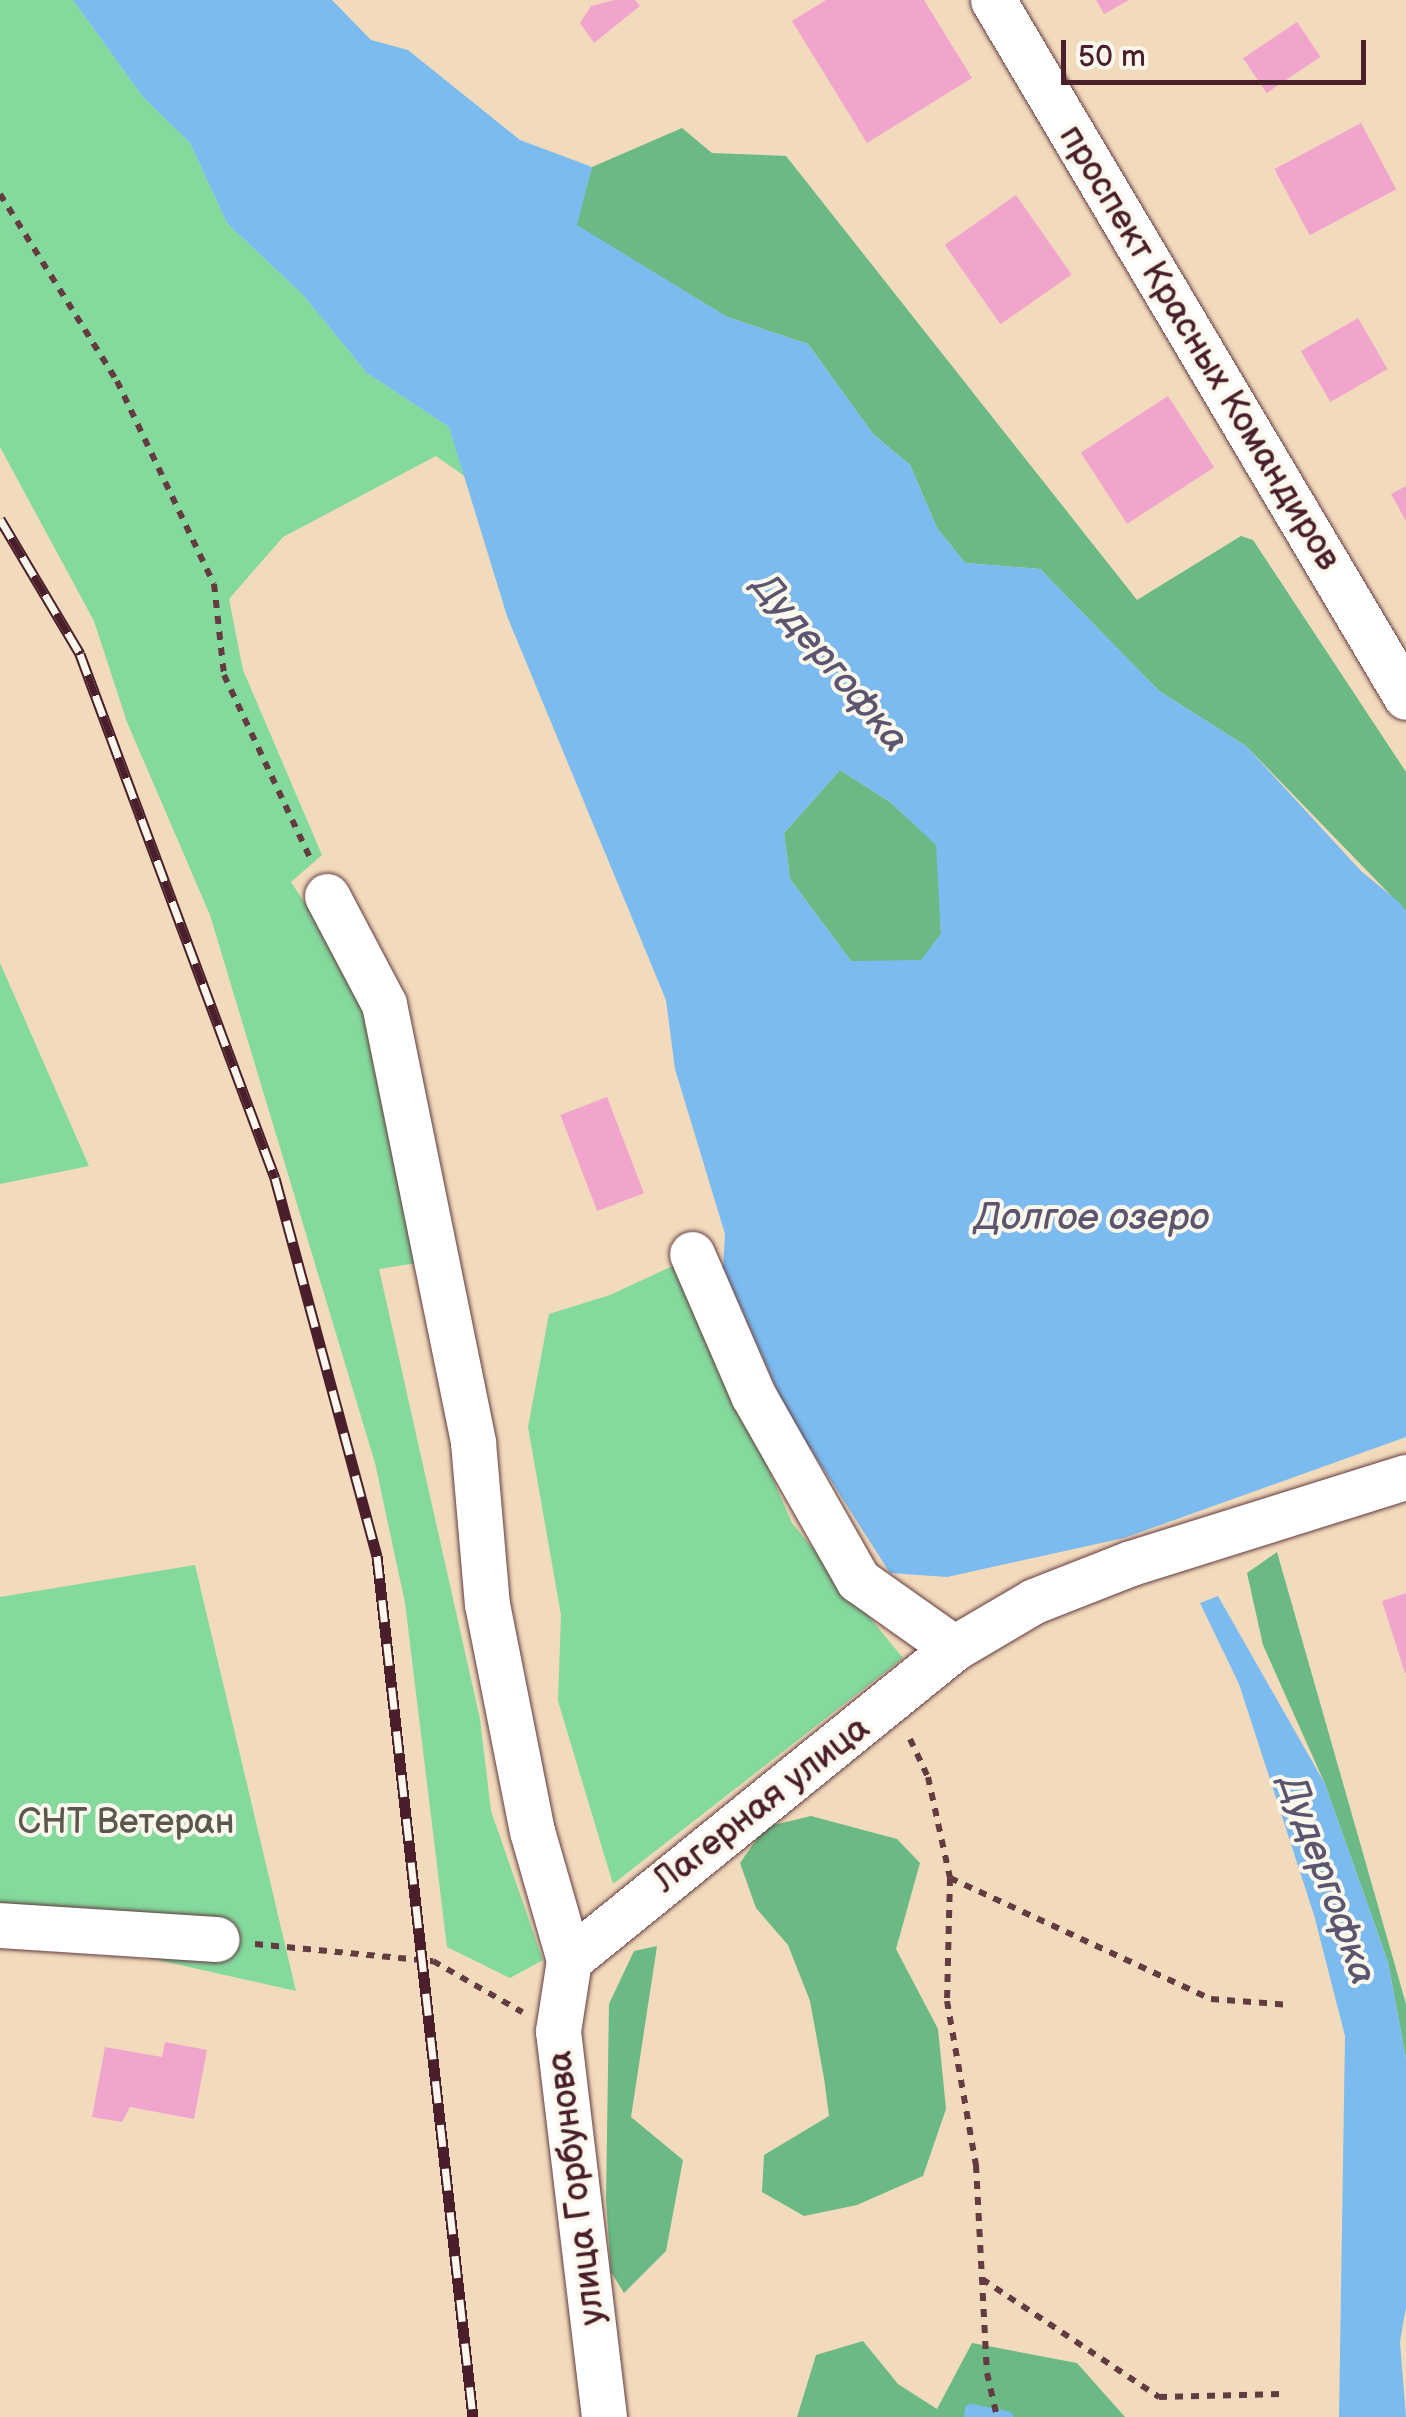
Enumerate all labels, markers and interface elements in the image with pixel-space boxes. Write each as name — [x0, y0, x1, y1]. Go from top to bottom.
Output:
scale bar — [1066, 20, 1371, 82]
text: 50 m — [1078, 39, 1146, 75]
street label: проспект Красных Командиров — [1049, 118, 1349, 578]
water label: Дудергофка — [742, 564, 918, 762]
water label: Долгое озеро — [974, 1195, 1210, 1241]
street label: Лагерная улица — [646, 1708, 878, 1902]
water label: Дудергофка — [1268, 1769, 1386, 1991]
park label: СНТ Ветеран — [17, 1802, 235, 1844]
street label: улица Горбунова — [539, 2048, 615, 2328]

